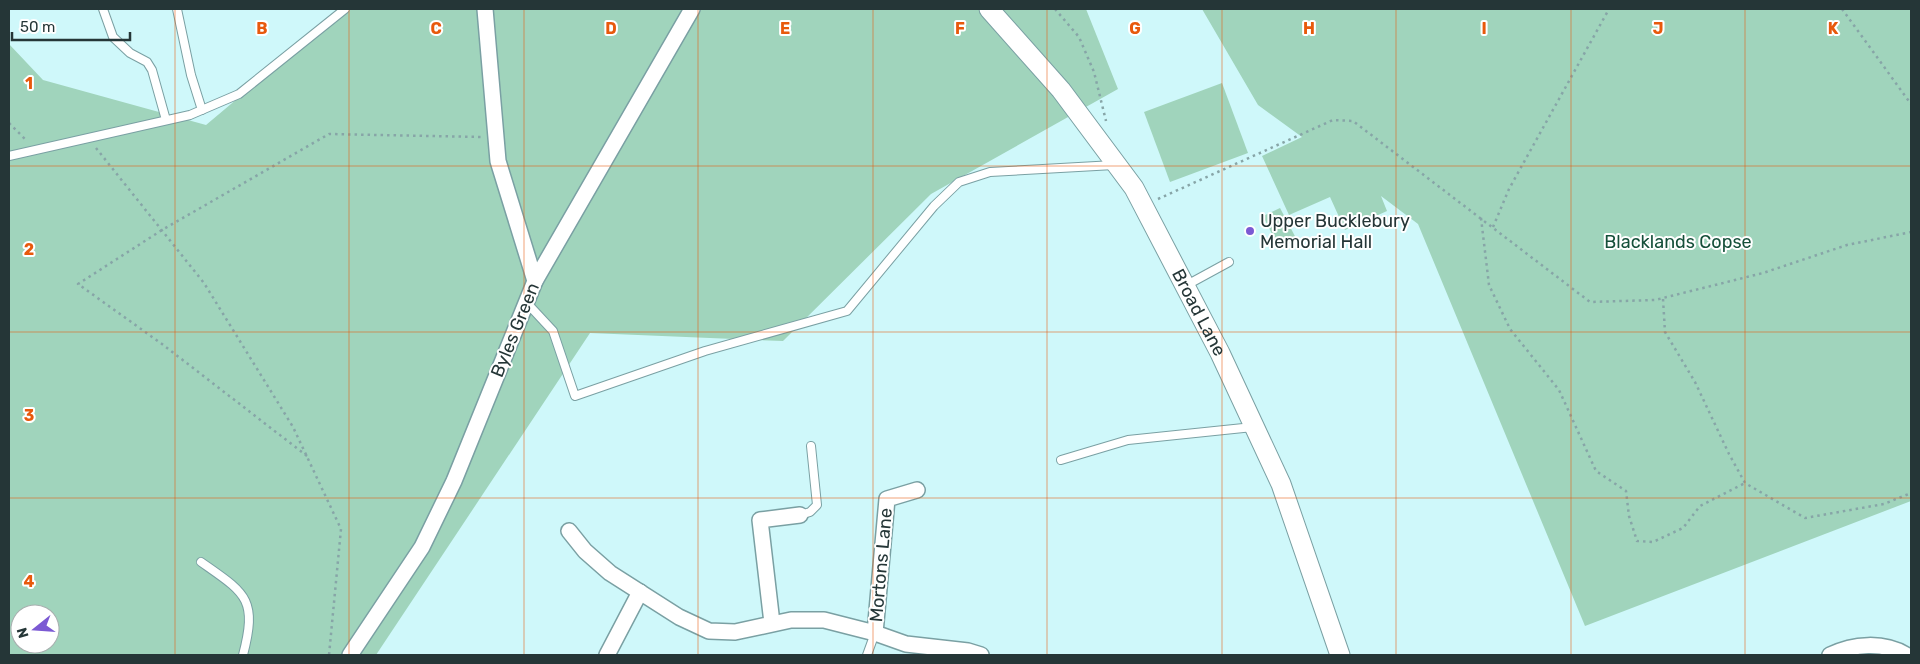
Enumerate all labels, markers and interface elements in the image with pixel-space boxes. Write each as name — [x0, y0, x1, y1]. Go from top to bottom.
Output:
scale bar — [12, 10, 130, 42]
text: 50 m — [20, 18, 55, 36]
text: B — [256, 19, 268, 38]
text: C — [430, 19, 442, 38]
text: D — [605, 19, 617, 38]
text: E — [780, 19, 790, 38]
text: F — [955, 19, 965, 38]
text: G — [1129, 19, 1141, 38]
text: H — [1303, 19, 1315, 38]
text: I — [1481, 19, 1487, 38]
text: J — [1653, 19, 1663, 38]
text: K — [1828, 19, 1839, 38]
text: 1 — [25, 74, 33, 93]
place label: Upper Bucklebury Memorial Hall — [1260, 210, 1410, 253]
marker: Upper Bucklebury Memorial Hall — [1244, 225, 1256, 237]
park label: Blacklands Copse — [1604, 231, 1752, 253]
text: 2 — [24, 240, 34, 259]
street label: Broad Lane — [1167, 265, 1231, 360]
street label: Byles Green — [486, 280, 544, 380]
text: 3 — [24, 406, 34, 425]
street label: Mortons Lane — [865, 507, 897, 623]
text: 4 — [24, 572, 35, 591]
north arrow — [10, 604, 60, 654]
text: N — [13, 625, 33, 640]

